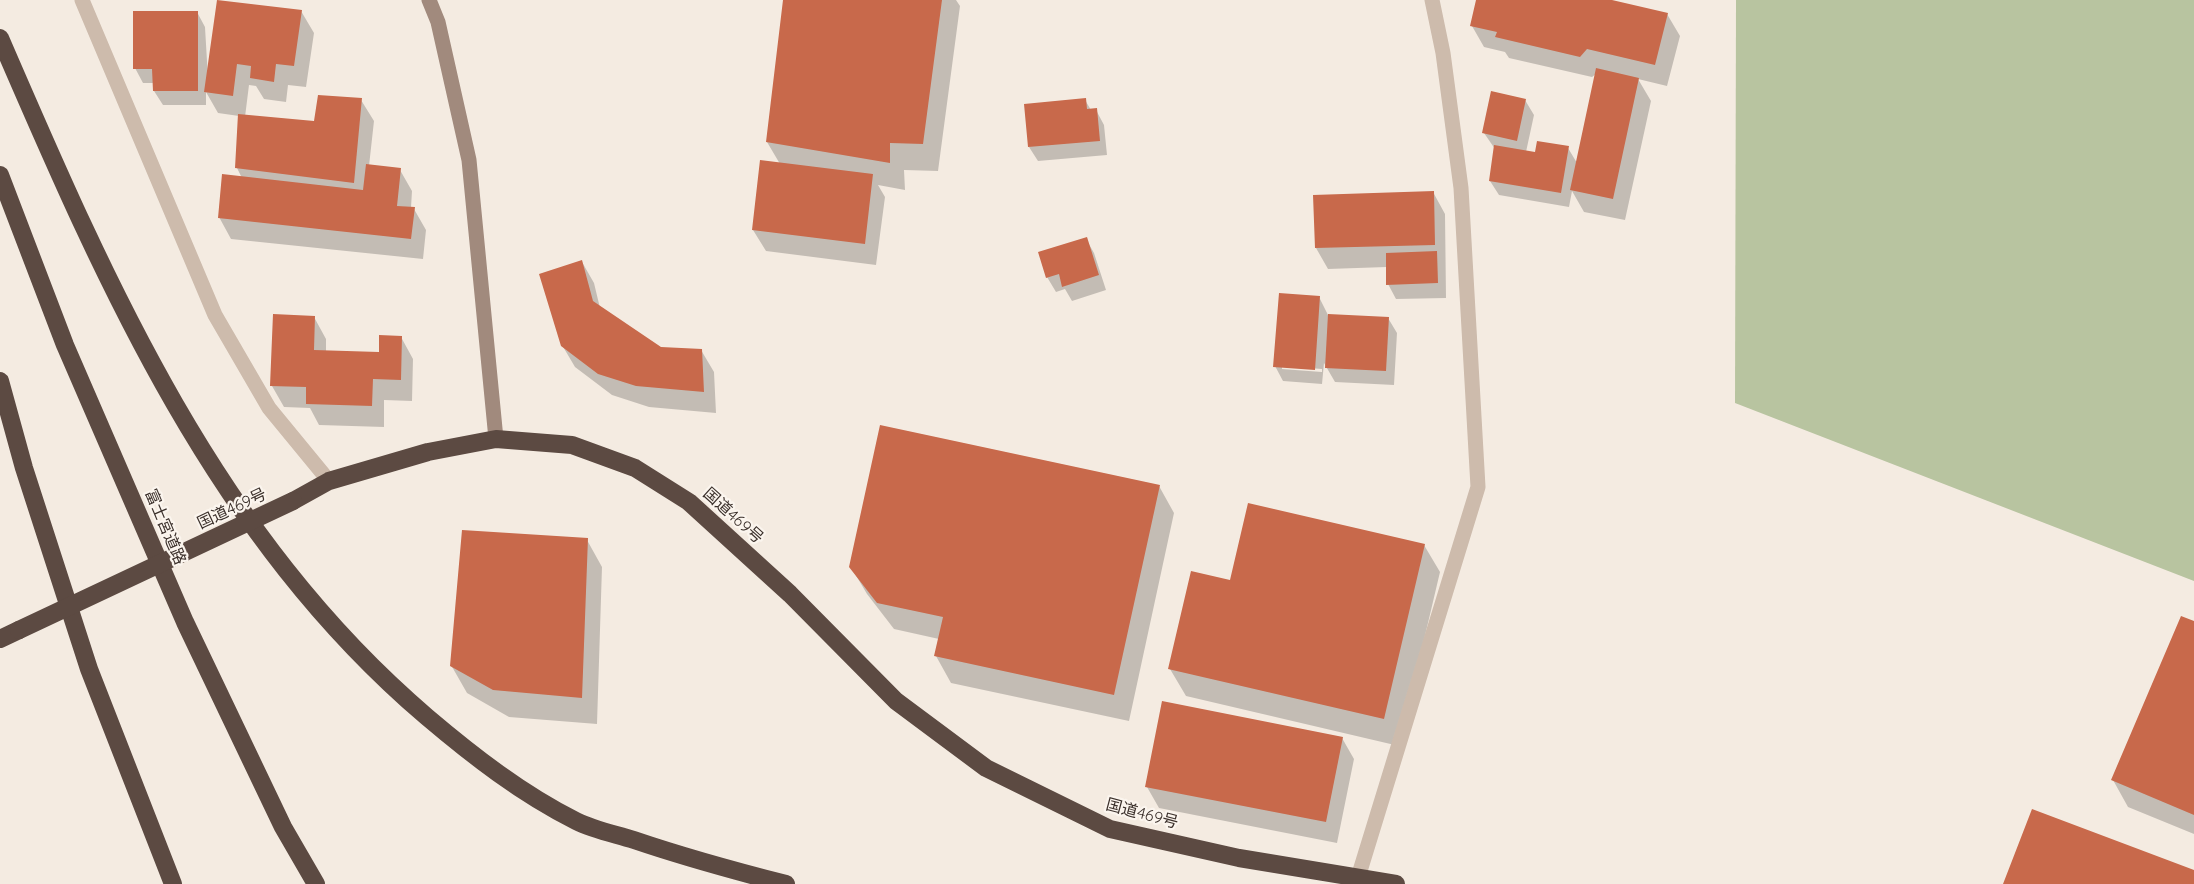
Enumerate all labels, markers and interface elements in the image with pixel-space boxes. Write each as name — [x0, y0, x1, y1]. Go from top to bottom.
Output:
street label: 国道469号 — [699, 484, 767, 548]
street label: 国道469号 — [194, 485, 270, 533]
street label: 富士宮道路 — [141, 486, 189, 568]
street label: 国道469号 — [1104, 795, 1180, 833]

